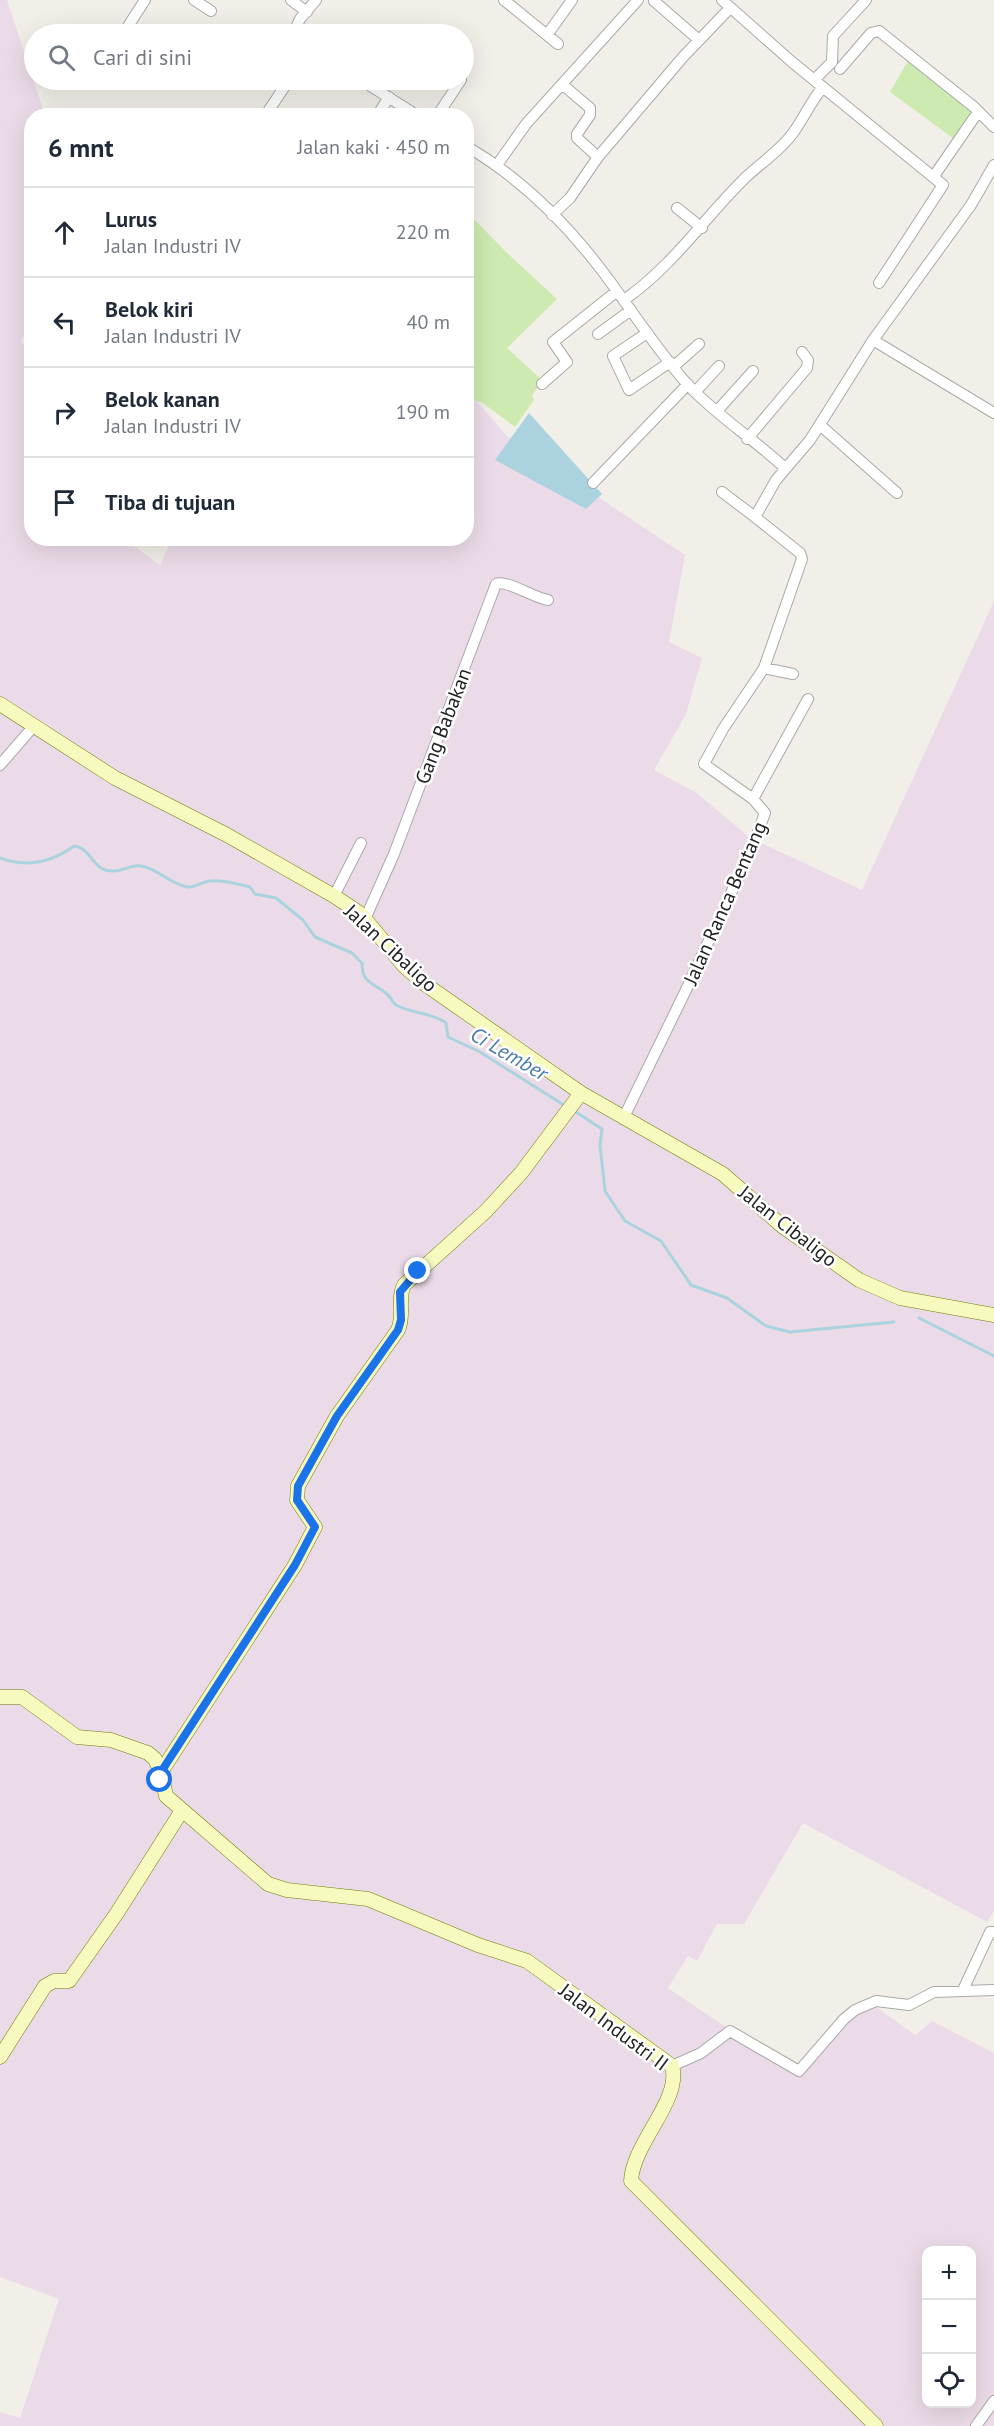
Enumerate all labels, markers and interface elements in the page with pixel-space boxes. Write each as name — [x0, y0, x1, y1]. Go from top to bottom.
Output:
search box — [24, 24, 474, 90]
icon: search — [45, 41, 78, 74]
text: Cari di sini — [93, 43, 192, 71]
text: 6 mnt — [48, 131, 114, 164]
text: Jalan kaki · 450 m — [297, 134, 450, 160]
text: Lurus — [105, 205, 157, 233]
icon: ahead — [48, 216, 81, 249]
text: 220 m — [396, 219, 450, 245]
text: Jalan Industri IV — [105, 233, 241, 259]
text: Belok kiri — [105, 295, 194, 323]
icon: left — [48, 306, 81, 339]
text: 40 m — [407, 309, 450, 335]
text: Jalan Industri IV — [105, 323, 241, 349]
text: Belok kanan — [105, 385, 220, 413]
icon: right — [48, 396, 81, 429]
text: 190 m — [396, 399, 450, 425]
text: Jalan Industri IV — [105, 413, 241, 439]
icon: arrive — [48, 486, 81, 519]
text: Tiba di tujuan — [105, 488, 235, 516]
street label: Gang Babakan — [409, 664, 477, 788]
street label: Jalan Ranca Bentang — [677, 817, 773, 989]
street label: Jalan Cibaligo — [338, 898, 443, 998]
water label: Ci Lember — [466, 1021, 555, 1088]
street label: Jalan Cibaligo — [733, 1179, 842, 1273]
route end — [404, 1257, 430, 1283]
route start — [146, 1766, 172, 1792]
street label: Jalan Industri II — [553, 1977, 674, 2077]
map controls — [922, 2246, 976, 2408]
button: + — [922, 2246, 976, 2300]
button: − — [922, 2300, 976, 2354]
button: locate — [922, 2354, 976, 2408]

